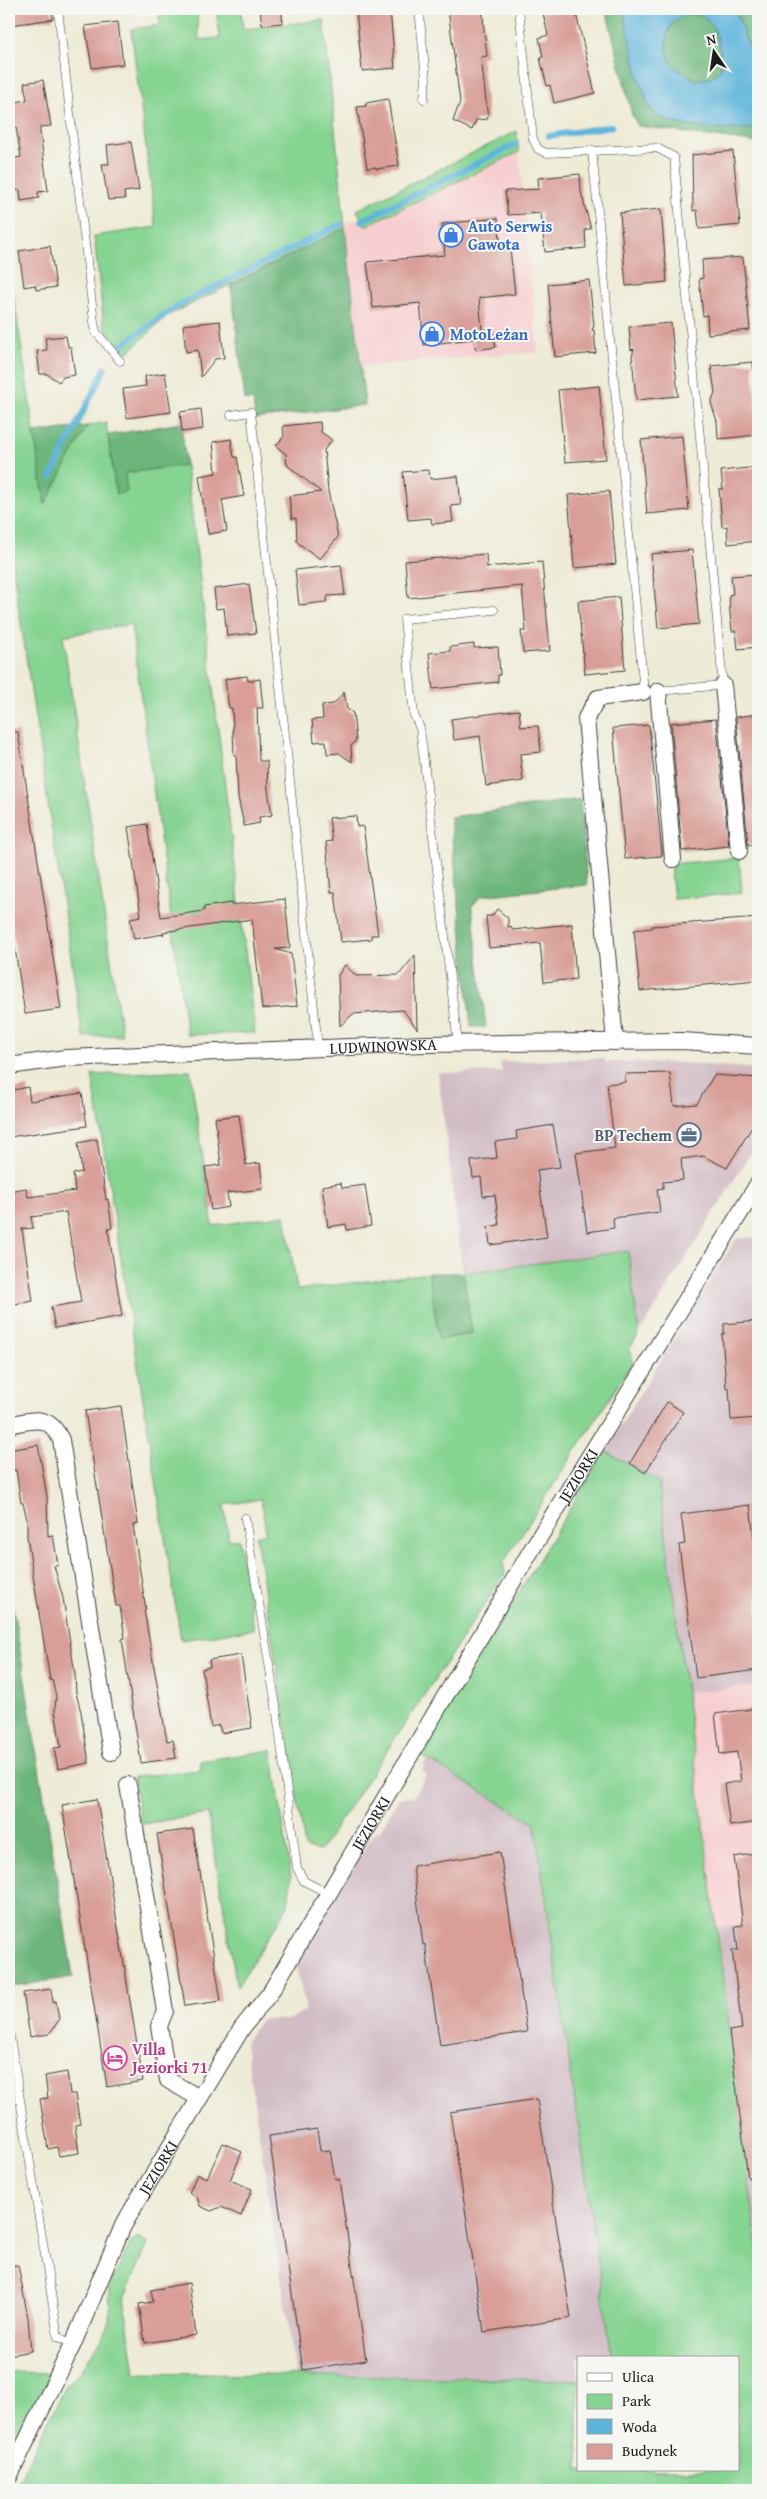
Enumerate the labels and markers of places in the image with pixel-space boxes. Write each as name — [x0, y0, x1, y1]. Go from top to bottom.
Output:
place label: Auto Serwis Gawota — [468, 214, 553, 256]
shop icon: Auto Serwis Gawota — [438, 222, 464, 248]
shop icon: MotoLeżan — [419, 321, 445, 347]
place label: MotoLeżan — [450, 322, 529, 346]
office icon: BP Techem — [676, 1122, 702, 1148]
place label: BP Techem — [594, 1123, 672, 1147]
place label: Villa Jeziorki 71 — [129, 2037, 208, 2079]
hotel icon: Villa Jeziorki 71 — [102, 2045, 128, 2071]

